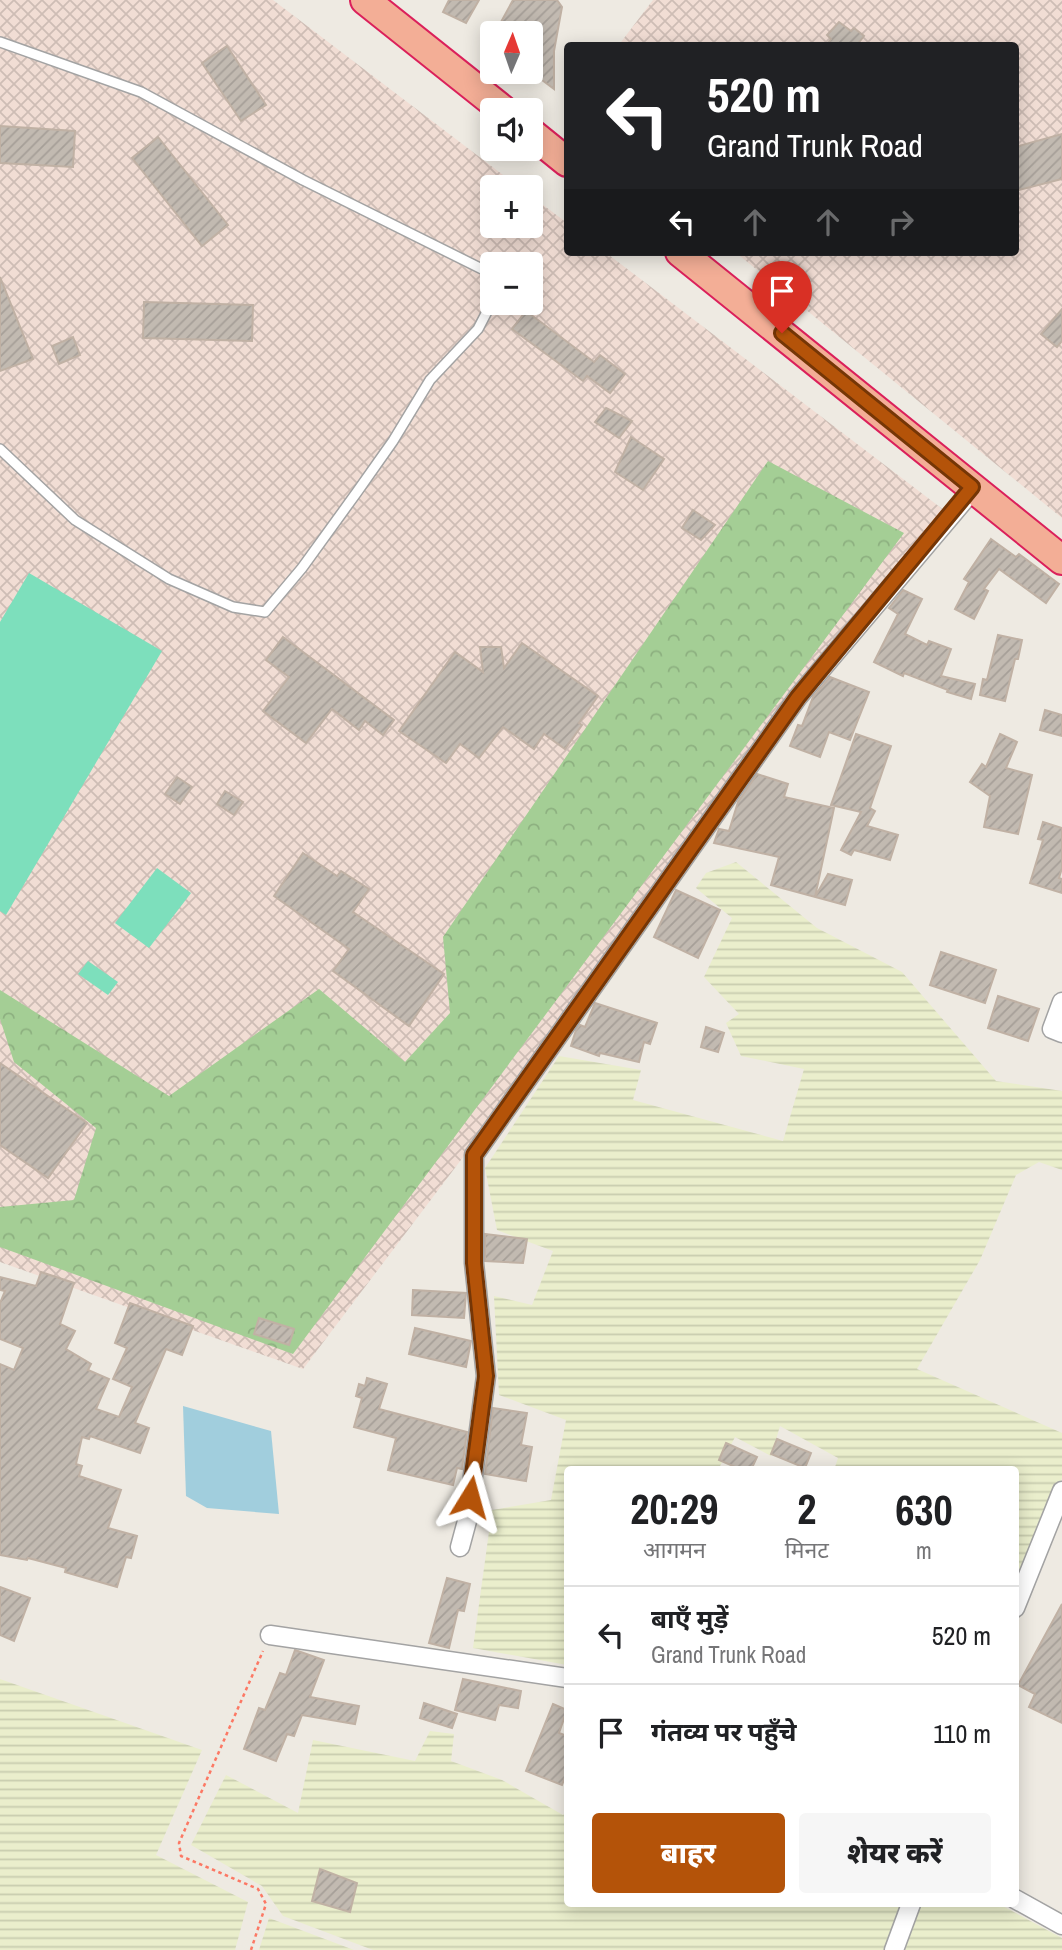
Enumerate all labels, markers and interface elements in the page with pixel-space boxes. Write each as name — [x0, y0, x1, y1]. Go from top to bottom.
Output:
north arrow — [480, 21, 542, 84]
map controls — [480, 21, 543, 315]
text: 520 m — [707, 61, 821, 127]
icon: left — [592, 70, 683, 161]
button: sound — [480, 98, 543, 161]
text: Grand Trunk Road — [707, 124, 923, 167]
button: + — [480, 175, 543, 238]
icon: left — [663, 203, 701, 241]
icon: ahead — [736, 203, 774, 241]
icon: ahead — [809, 203, 847, 241]
icon: right — [882, 203, 920, 241]
button: − — [480, 252, 543, 315]
pin — [752, 261, 812, 333]
icon: arrive — [763, 272, 801, 310]
position arrow — [433, 1460, 507, 1534]
text: 20:29 — [630, 1481, 718, 1537]
text: 2 — [797, 1481, 816, 1537]
text: 630 — [895, 1482, 953, 1538]
text: आगमन — [643, 1534, 706, 1565]
text: मिनट — [785, 1534, 829, 1565]
text: m — [916, 1535, 932, 1566]
text: बाएँ मुड़ें — [651, 1601, 728, 1636]
icon: left — [592, 1616, 630, 1654]
text: 520 m — [932, 1618, 991, 1653]
text: Grand Trunk Road — [651, 1639, 806, 1670]
icon: arrive — [592, 1714, 630, 1752]
text: गंतव्य पर पहुँचे — [651, 1714, 797, 1749]
text: 110 m — [933, 1716, 991, 1751]
button: बाहर — [592, 1813, 785, 1893]
button: शेयर करें — [799, 1813, 991, 1893]

